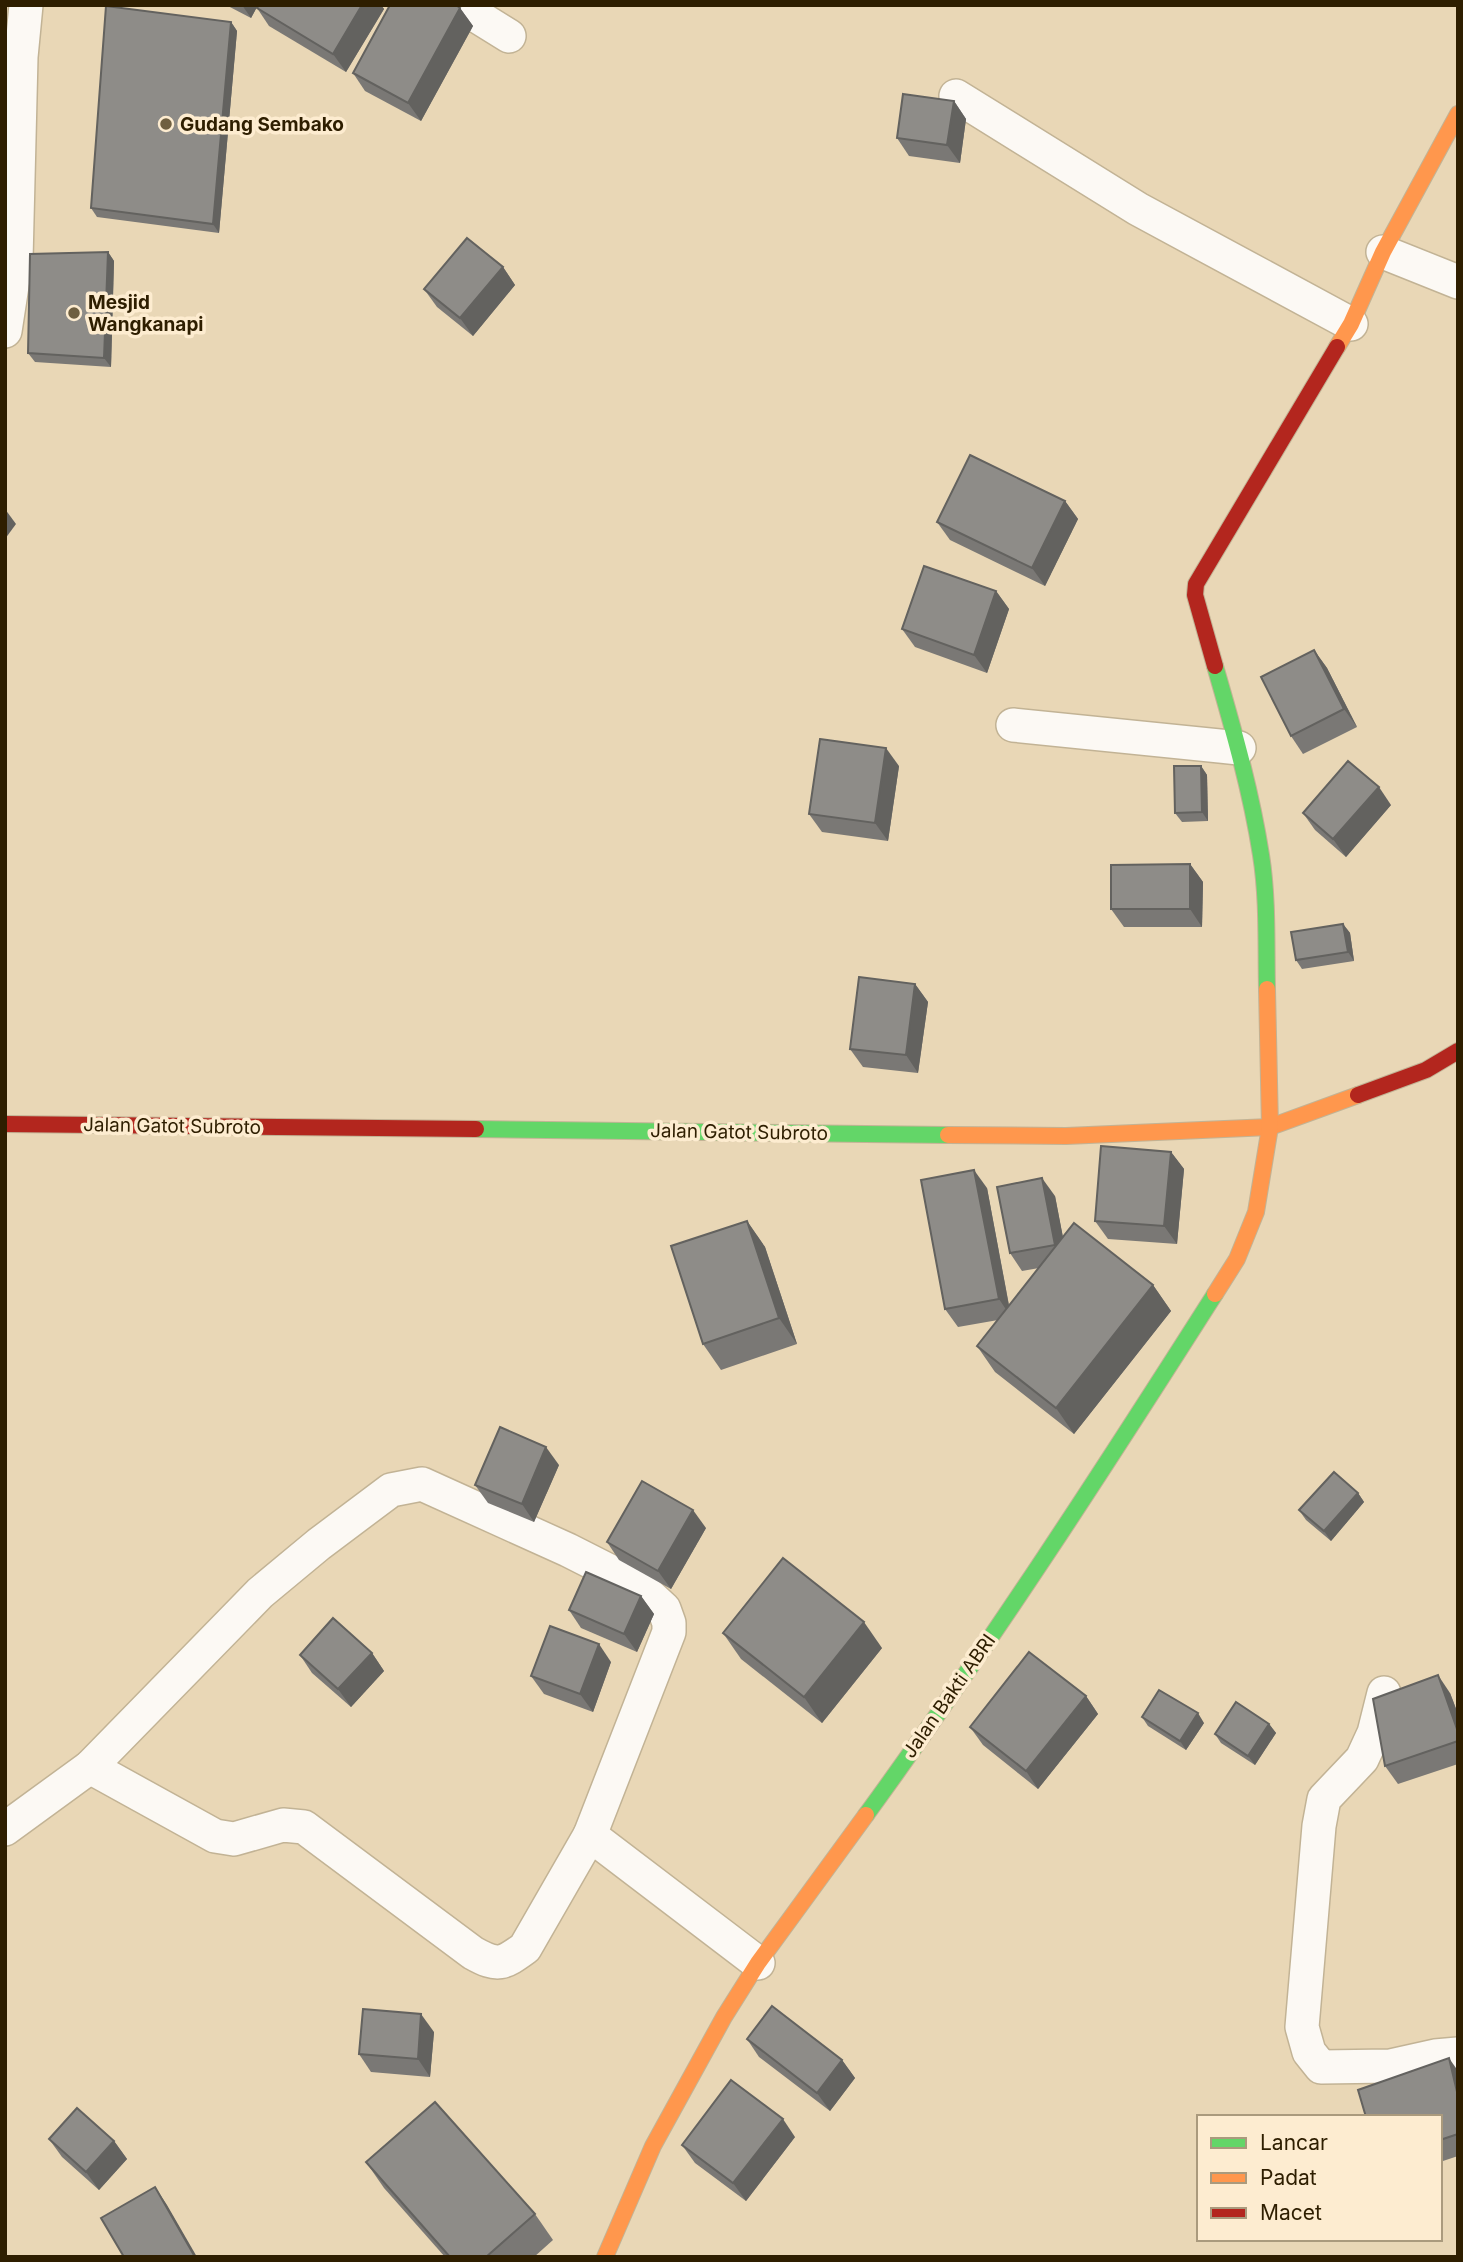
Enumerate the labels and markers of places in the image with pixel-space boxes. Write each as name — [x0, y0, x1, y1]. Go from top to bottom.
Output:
place label: Gudang Sembako — [180, 113, 344, 136]
marker: Gudang Sembako — [158, 116, 174, 132]
place label: Mesjid Wangkanapi — [88, 291, 204, 336]
marker: Mesjid Wangkanapi — [66, 305, 82, 321]

